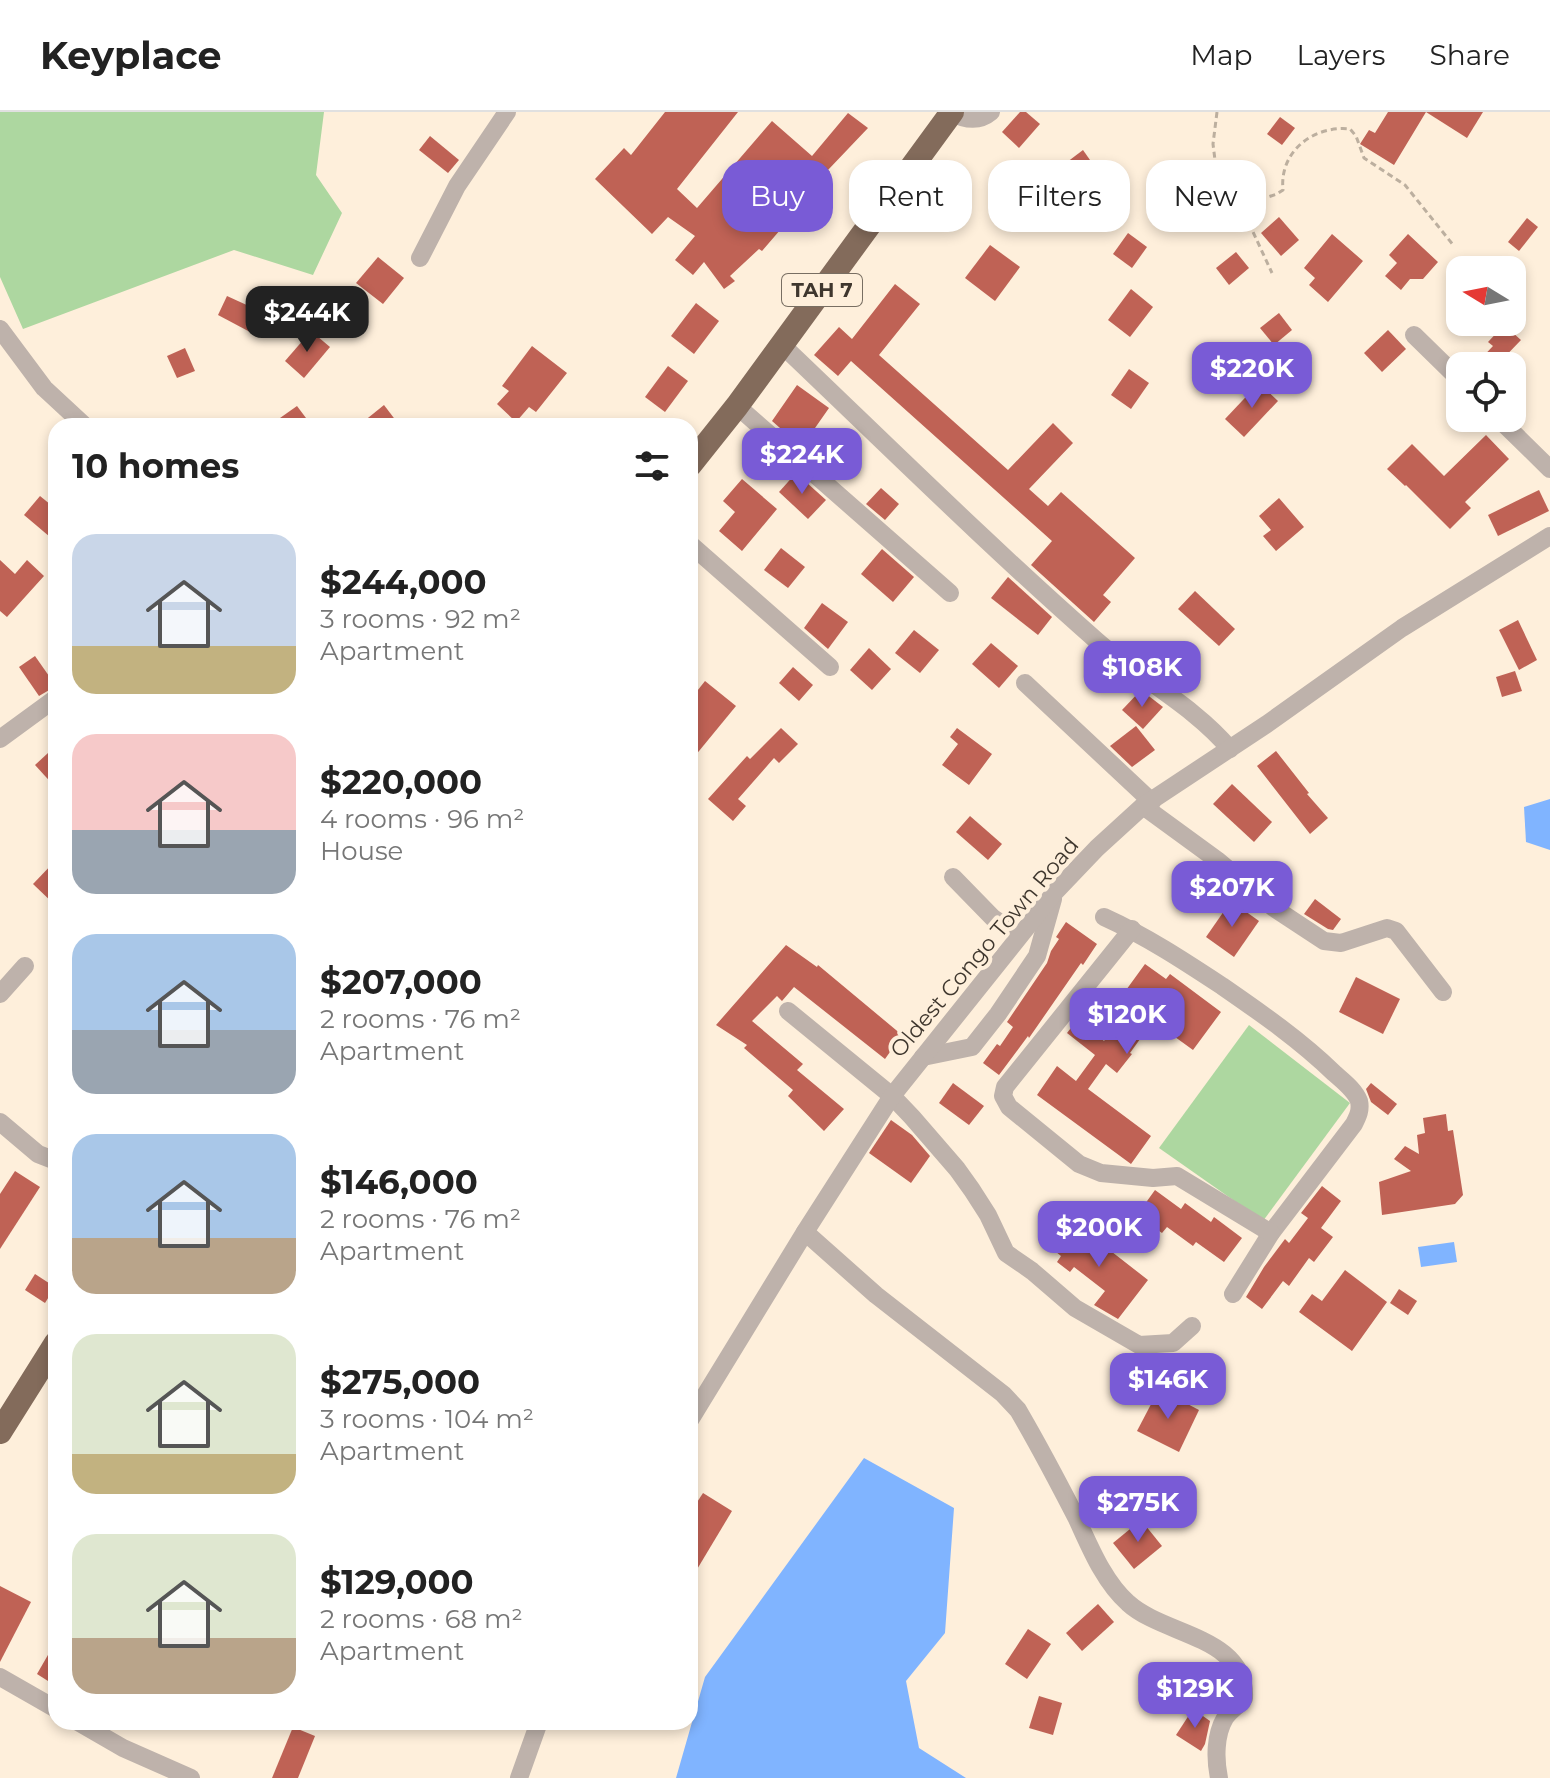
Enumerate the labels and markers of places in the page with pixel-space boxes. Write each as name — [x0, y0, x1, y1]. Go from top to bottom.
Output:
pin: $244K — [251, 286, 363, 354]
pin: $220K — [1196, 342, 1308, 410]
pin: $224K — [746, 428, 858, 496]
pin: $108K — [1086, 641, 1198, 709]
pin: $207K — [1176, 861, 1288, 929]
pin: $120K — [1071, 988, 1183, 1056]
pin: $200K — [1043, 1201, 1155, 1269]
pin: $146K — [1112, 1353, 1224, 1421]
pin: $275K — [1082, 1476, 1194, 1544]
pin: $129K — [1139, 1662, 1251, 1730]

